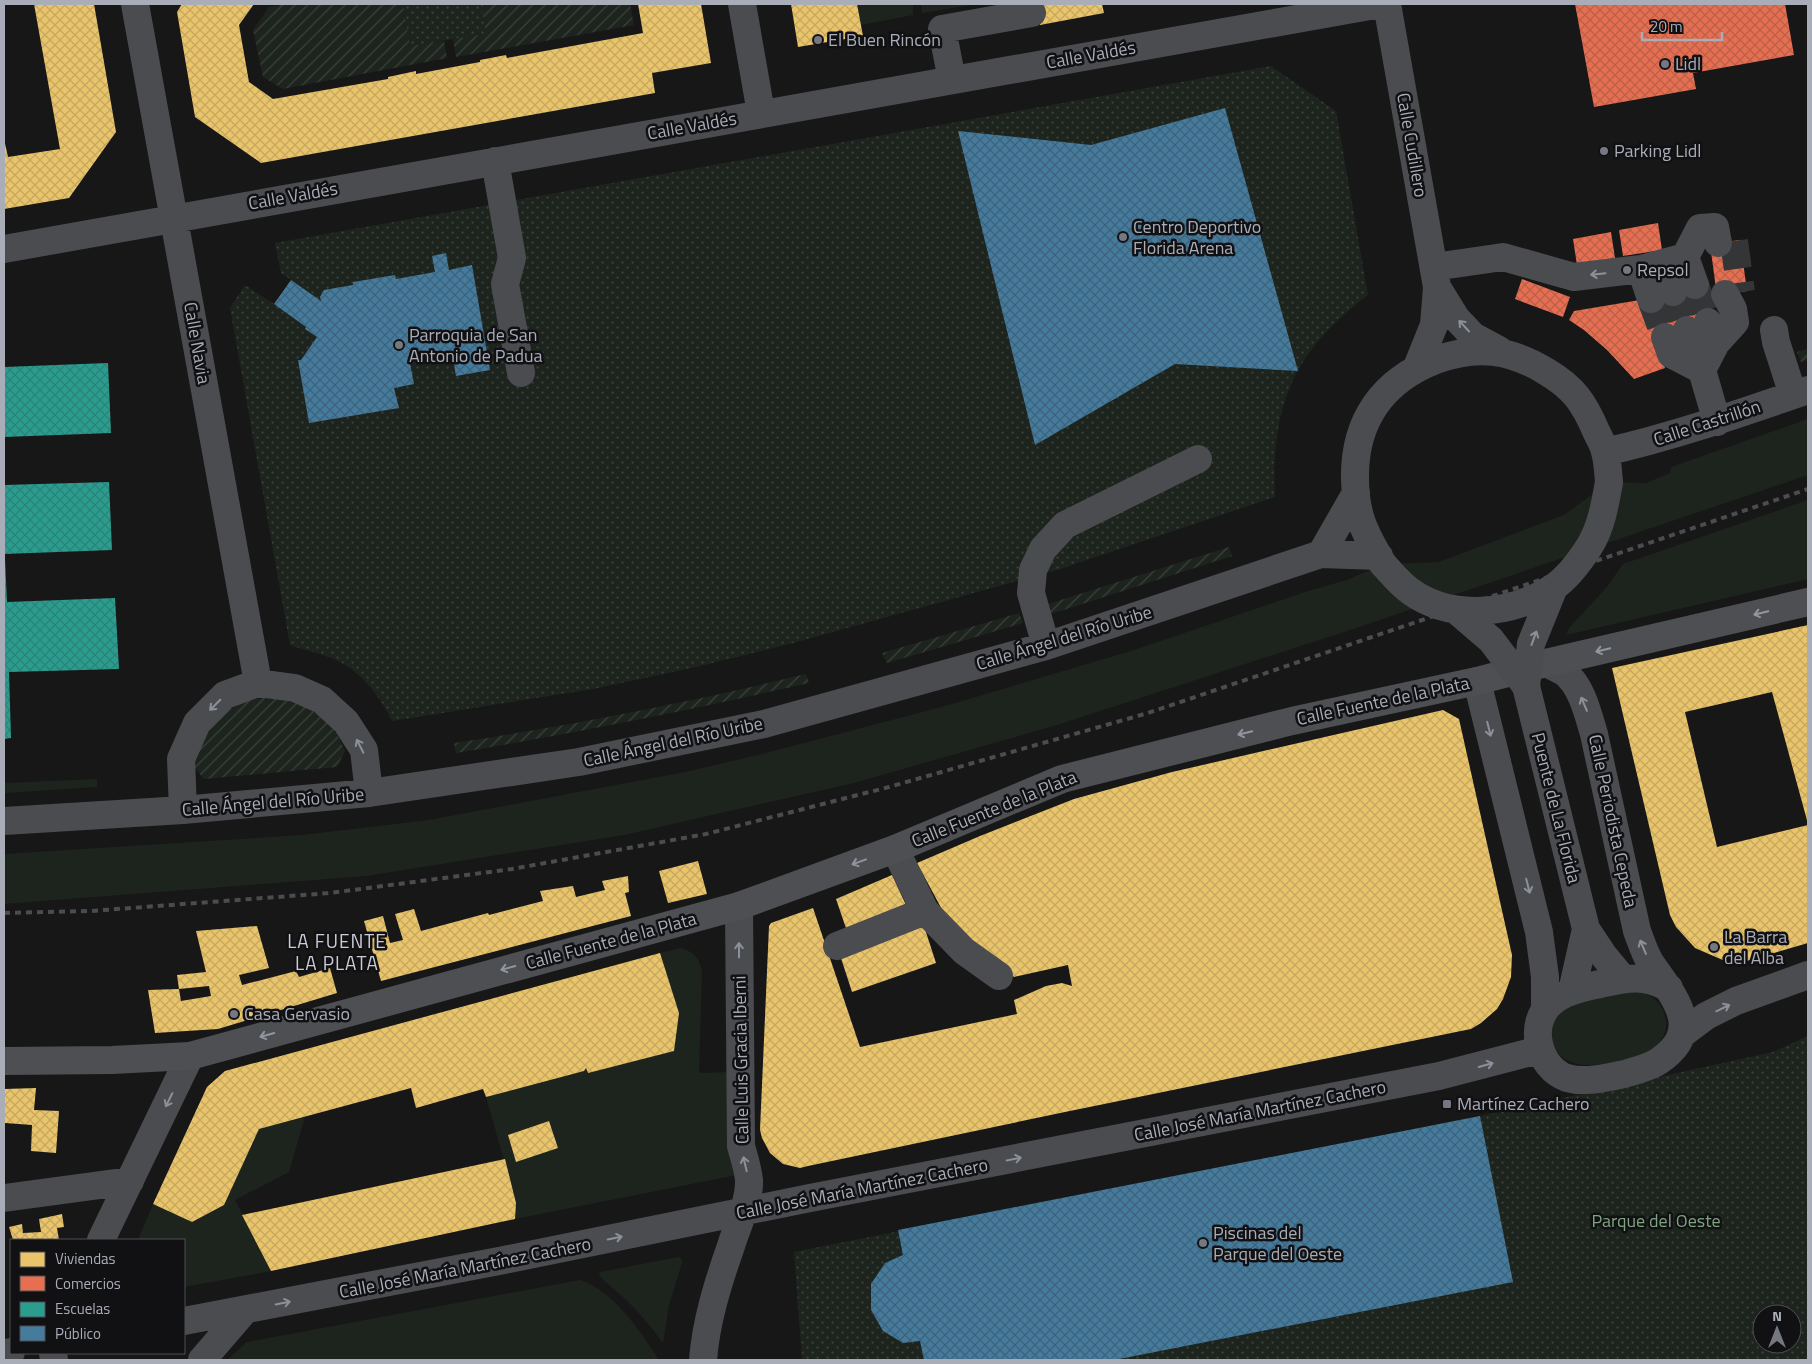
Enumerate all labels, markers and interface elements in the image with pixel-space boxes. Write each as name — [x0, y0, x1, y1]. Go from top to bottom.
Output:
scale bar — [1642, 10, 1722, 42]
text: 20 m — [1650, 15, 1683, 38]
place label: El Buen Rincón — [828, 26, 941, 53]
street label: Calle Valdés — [1044, 33, 1138, 76]
marker: El Buen Rincón — [812, 34, 824, 46]
place label: Lidl — [1675, 50, 1701, 77]
marker: Lidl — [1659, 58, 1671, 70]
street label: Calle Cudillero — [1390, 90, 1435, 199]
street label: Calle Valdés — [645, 104, 739, 147]
place label: Parking Lidl — [1614, 137, 1702, 164]
marker: Parking Lidl — [1598, 145, 1610, 157]
street label: Calle Valdés — [246, 174, 340, 217]
place label: Centro Deportivo Florida Arena — [1133, 213, 1261, 261]
marker: Centro Deportivo Florida Arena — [1117, 231, 1129, 243]
place label: Repsol — [1637, 256, 1689, 283]
marker: Repsol — [1621, 264, 1633, 276]
one-way arrow — [1591, 269, 1607, 279]
street label: Calle Navia — [177, 300, 218, 386]
one-way arrow — [1458, 320, 1470, 332]
place label: Parroquia de San Antonio de Padua — [409, 321, 543, 369]
marker: Parroquia de San Antonio de Padua — [393, 339, 405, 351]
street label: Calle Castrillón — [1650, 392, 1764, 453]
street label: Calle Ángel del Río Uribe — [973, 598, 1155, 677]
one-way arrow — [1753, 609, 1769, 618]
one-way arrow — [1530, 631, 1539, 646]
one-way arrow — [1595, 646, 1611, 655]
street label: Calle Fuente de la Plata — [1294, 669, 1472, 732]
one-way arrow — [1578, 697, 1588, 712]
one-way arrow — [210, 698, 222, 710]
street label: Calle Ángel del Río Uribe — [581, 709, 765, 774]
one-way arrow — [1485, 720, 1494, 736]
one-way arrow — [1237, 728, 1253, 738]
street label: Puente de La Florida — [1525, 730, 1588, 886]
street label: Calle Periodista Cepeda — [1582, 732, 1645, 910]
one-way arrow — [355, 739, 364, 754]
street label: Calle Fuente de la Plata — [907, 763, 1080, 854]
street label: Calle Ángel del Río Uribe — [181, 780, 365, 823]
one-way arrow — [852, 858, 868, 867]
one-way arrow — [1524, 878, 1533, 894]
street label: Calle Fuente de la Plata — [522, 905, 699, 976]
place label: La Barra del Alba — [1724, 923, 1787, 971]
district label: LA FUENTE LA PLATA — [287, 926, 387, 977]
one-way arrow — [1638, 940, 1647, 955]
marker: La Barra del Alba — [1708, 941, 1720, 953]
one-way arrow — [735, 942, 744, 958]
one-way arrow — [500, 964, 516, 974]
street label: Calle Luis Gracia Iberni — [726, 976, 755, 1144]
place label: Casa Gervasio — [244, 1000, 350, 1027]
one-way arrow — [1715, 1003, 1730, 1012]
marker: Casa Gervasio — [228, 1008, 240, 1020]
one-way arrow — [259, 1030, 275, 1040]
one-way arrow — [1478, 1060, 1494, 1069]
street label: Calle José María Martínez Cachero — [1132, 1073, 1388, 1148]
place label: Martínez Cachero — [1457, 1090, 1590, 1117]
one-way arrow — [164, 1092, 173, 1107]
marker: Martínez Cachero — [1441, 1098, 1453, 1110]
street label: Calle José María Martínez Cachero — [734, 1151, 990, 1226]
one-way arrow — [1006, 1153, 1022, 1163]
one-way arrow — [740, 1157, 749, 1173]
park label: Parque del Oeste — [1591, 1207, 1721, 1234]
place label: Piscinas del Parque del Oeste — [1213, 1219, 1342, 1267]
street label: Calle José María Martínez Cachero — [337, 1230, 593, 1305]
one-way arrow — [606, 1233, 622, 1243]
marker: Piscinas del Parque del Oeste — [1197, 1237, 1209, 1249]
legend — [10, 1239, 185, 1354]
text: Viviendas — [55, 1247, 116, 1270]
text: Comercios — [55, 1272, 121, 1295]
text: Escuelas — [55, 1297, 110, 1320]
one-way arrow — [275, 1298, 291, 1307]
north arrow — [1752, 1304, 1802, 1354]
text: N — [1772, 1305, 1782, 1326]
text: Público — [55, 1322, 101, 1345]

